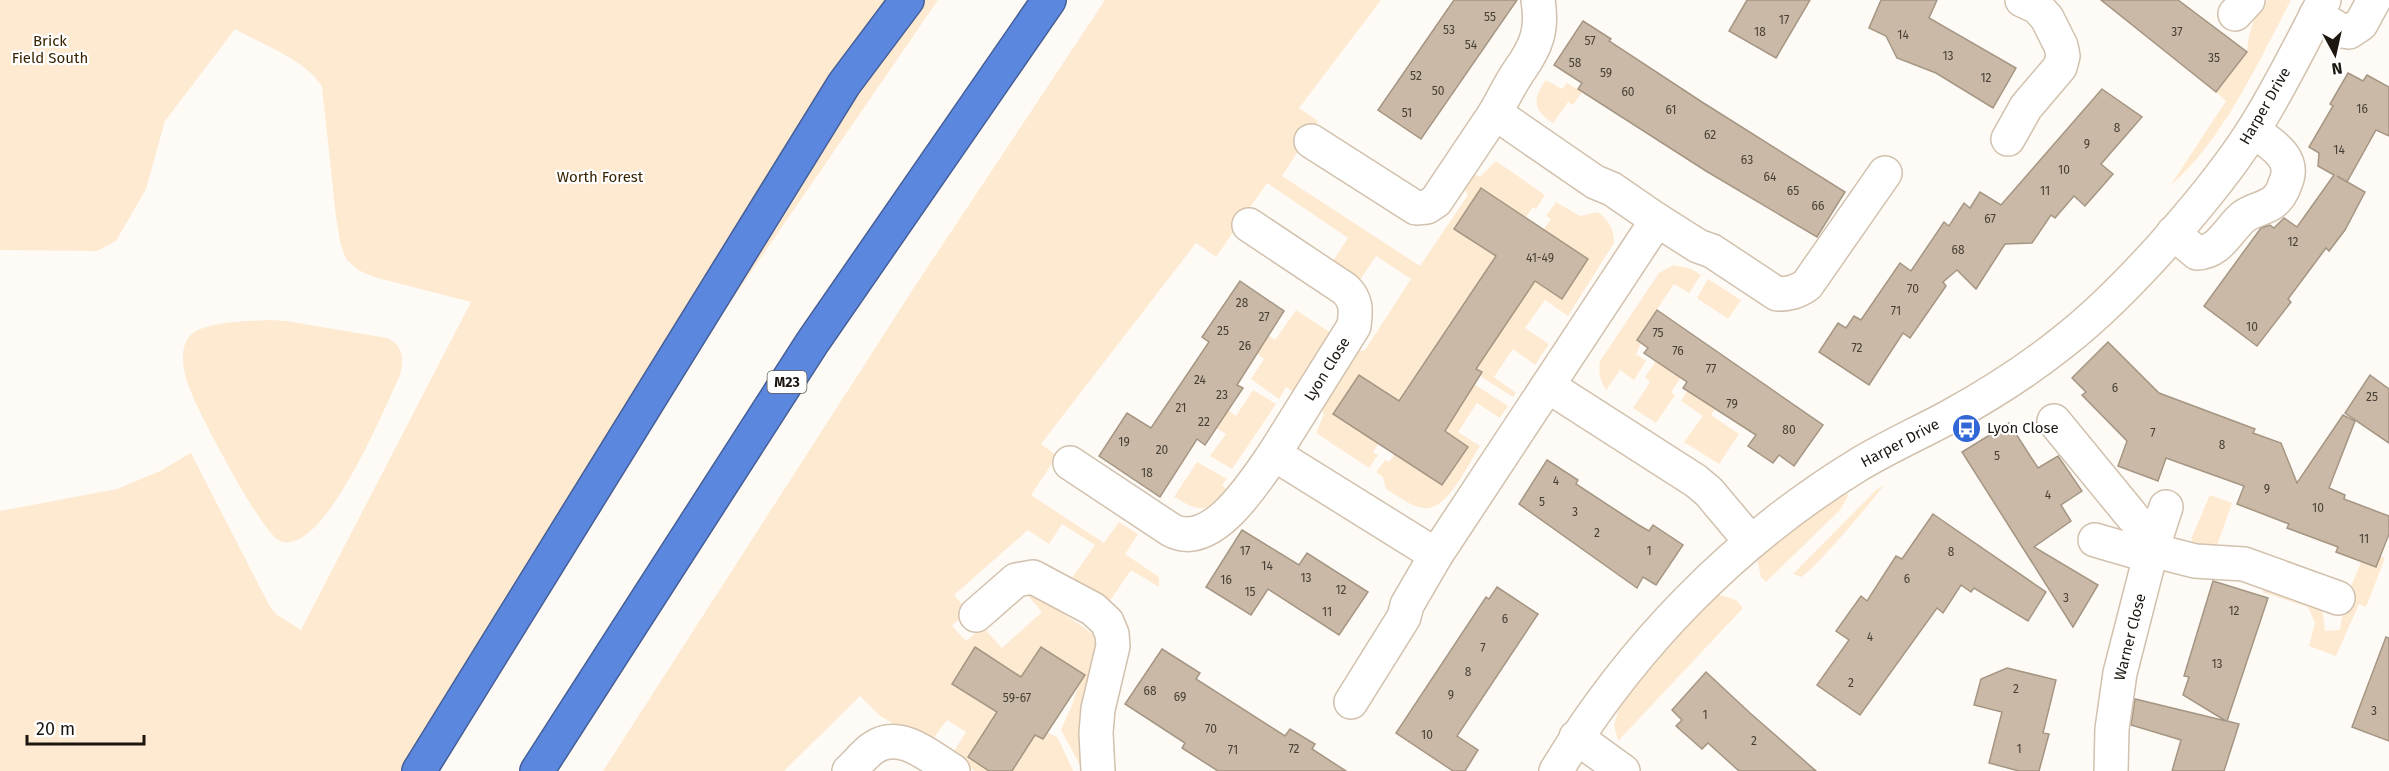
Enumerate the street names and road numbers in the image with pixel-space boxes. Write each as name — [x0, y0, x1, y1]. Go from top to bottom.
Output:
street label: Harper Drive — [2236, 64, 2294, 148]
street label: Lyon Close — [1300, 334, 1354, 404]
road number: M23 — [768, 371, 806, 393]
street label: Harper Drive — [1858, 415, 1942, 471]
street label: Warner Close — [2110, 592, 2150, 682]

